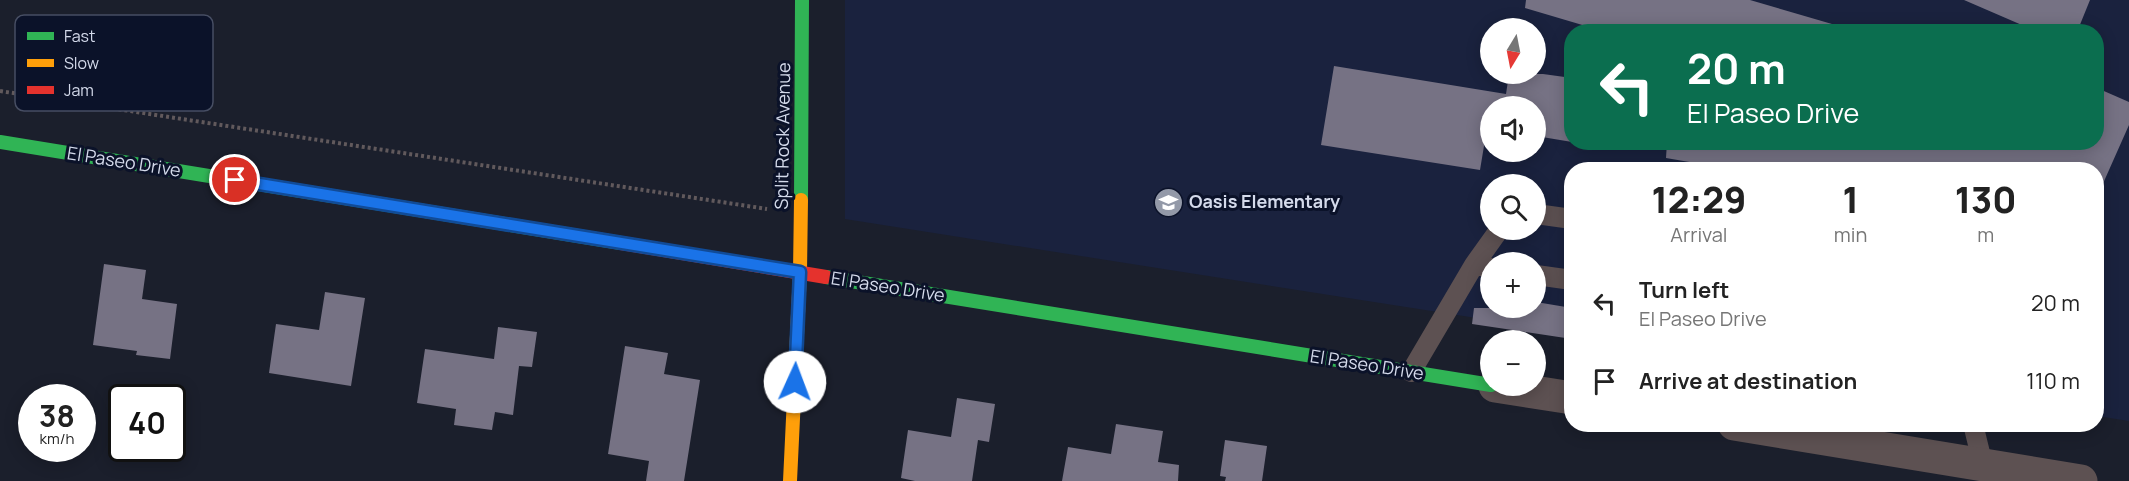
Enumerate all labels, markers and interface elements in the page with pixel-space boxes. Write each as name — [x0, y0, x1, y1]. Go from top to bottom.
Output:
legend — [15, 15, 213, 111]
north arrow — [1480, 18, 1546, 84]
map controls — [1480, 18, 1546, 396]
text: Fast — [64, 25, 95, 47]
text: 20 m — [1687, 39, 1786, 97]
icon: left — [1588, 48, 1666, 126]
text: Slow — [64, 52, 99, 74]
street label: Split Rock Avenue — [769, 62, 795, 210]
text: Jam — [64, 79, 94, 101]
text: El Paseo Drive — [1687, 94, 1859, 131]
button: sound — [1480, 96, 1546, 162]
street label: El Paseo Drive — [66, 140, 183, 182]
pin — [209, 154, 260, 205]
icon: arrive — [218, 163, 251, 196]
button: search — [1480, 174, 1546, 240]
text: 12:29 — [1651, 175, 1746, 224]
text: 1 — [1842, 175, 1859, 224]
text: 130 — [1955, 175, 2017, 224]
school or university icon: Oasis Elementary — [1152, 186, 1184, 218]
place label: Oasis Elementary — [1189, 189, 1340, 213]
text: Arrival — [1670, 221, 1727, 248]
text: min — [1834, 221, 1867, 248]
text: m — [1977, 221, 1994, 248]
button: + — [1480, 252, 1546, 318]
street label: El Paseo Drive — [830, 265, 947, 307]
text: Turn left — [1639, 275, 1729, 305]
icon: left — [1588, 287, 1621, 320]
text: 20 m — [2031, 288, 2080, 318]
text: El Paseo Drive — [1639, 305, 1767, 332]
button: − — [1480, 330, 1546, 396]
street label: El Paseo Drive — [1309, 343, 1426, 385]
position arrow — [763, 350, 827, 414]
icon: arrive — [1588, 365, 1621, 398]
text: Arrive at destination — [1639, 366, 1857, 396]
text: 110 m — [2026, 366, 2080, 396]
speed limit sign: 40 — [108, 384, 186, 462]
text: 38 — [39, 395, 75, 436]
text: km/h — [40, 428, 74, 449]

